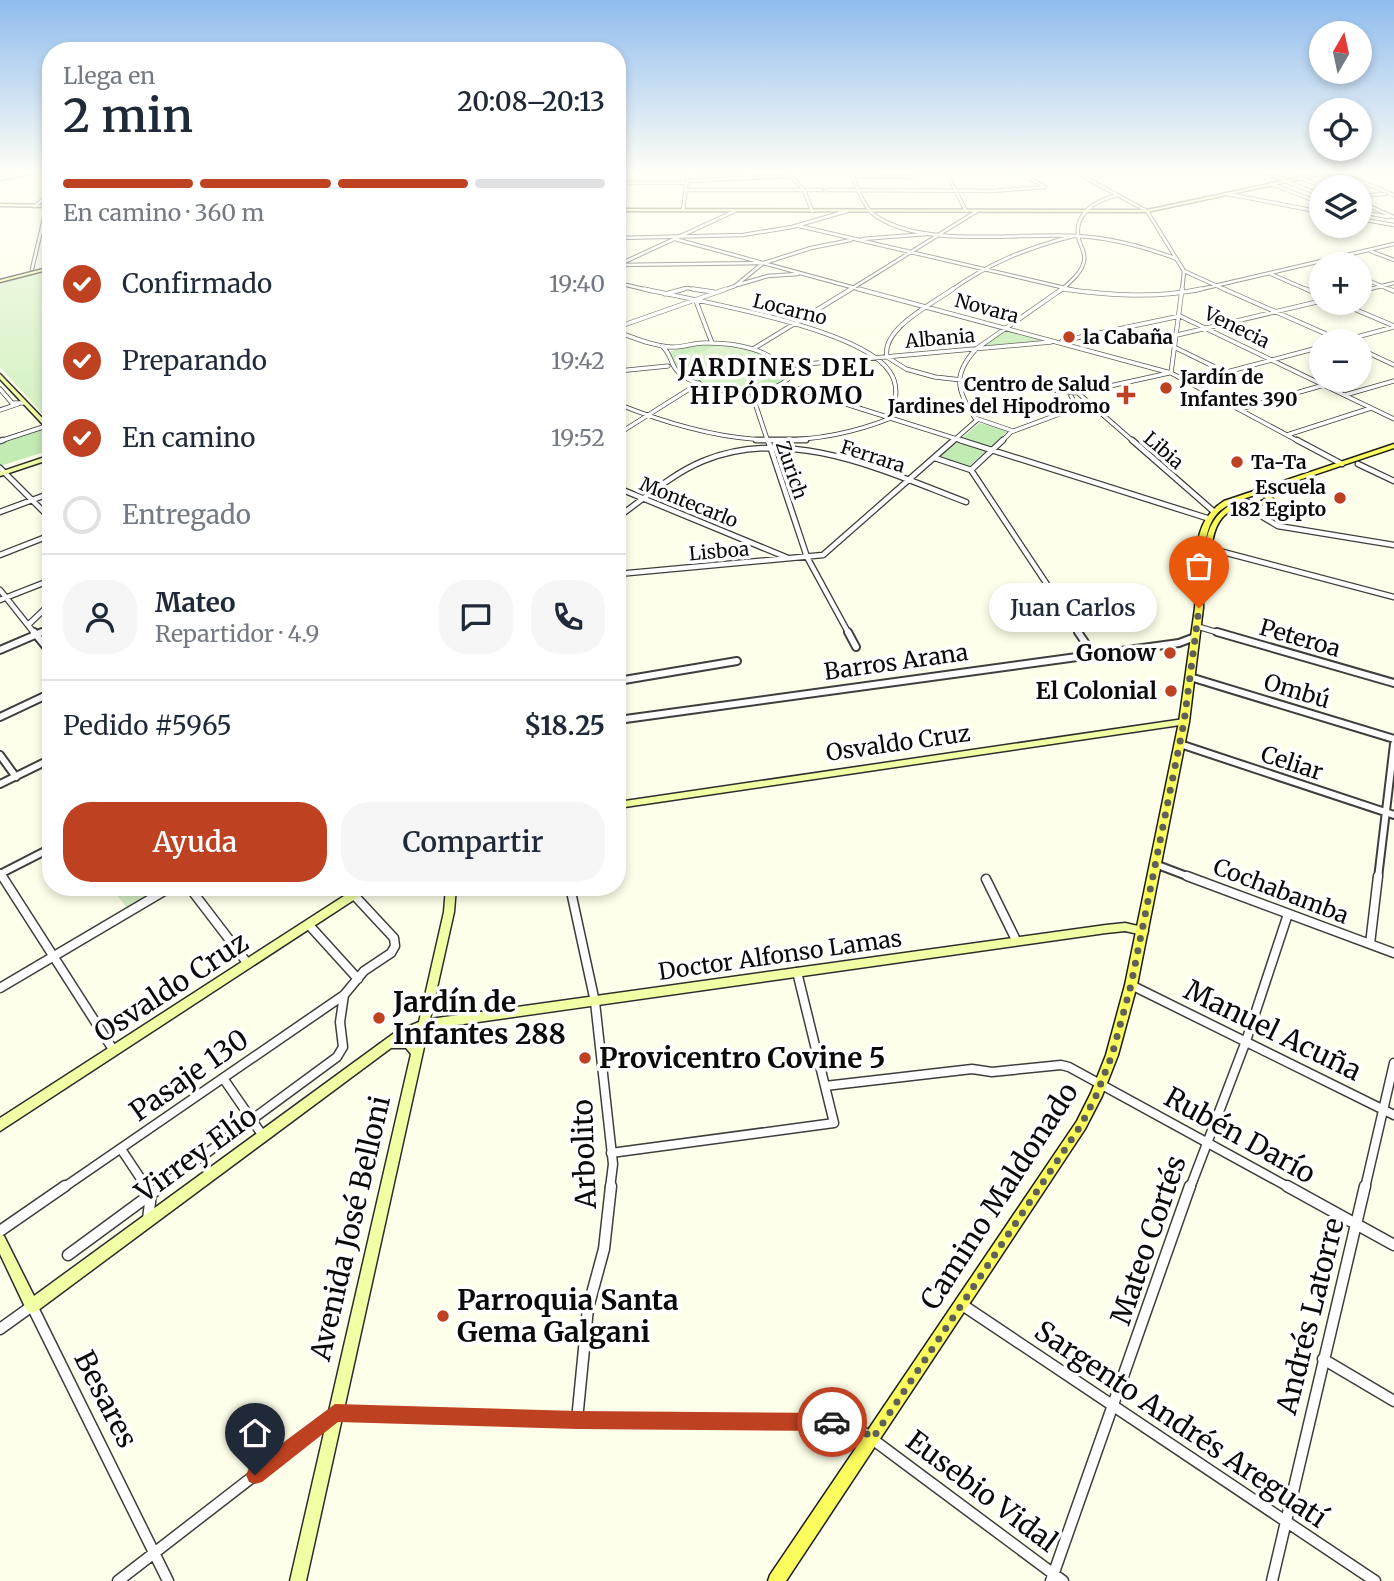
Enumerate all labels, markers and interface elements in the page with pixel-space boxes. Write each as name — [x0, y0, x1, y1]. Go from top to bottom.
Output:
north arrow — [1309, 21, 1372, 84]
map controls — [1309, 21, 1372, 392]
text: Llega en — [63, 61, 155, 90]
text: 20:08–20:13 — [457, 85, 605, 118]
text: 2 min — [63, 87, 193, 145]
button: locate — [1309, 98, 1372, 161]
button: layers — [1309, 175, 1372, 238]
text: En camino · 360 m — [63, 198, 264, 227]
button: + — [1309, 252, 1372, 315]
icon: check — [63, 265, 101, 303]
text: Confirmado — [122, 267, 272, 300]
text: 19:40 — [549, 269, 605, 298]
street label: Locarno — [750, 288, 830, 330]
street label: Novara — [953, 288, 1021, 328]
street label: Venecia — [1199, 300, 1274, 353]
street label: Albania — [903, 323, 976, 353]
place label: la Cabaña — [1083, 325, 1174, 349]
marker: la Cabaña — [1061, 329, 1077, 345]
button: − — [1309, 329, 1372, 392]
icon: check — [63, 342, 101, 380]
text: Preparando — [122, 344, 267, 377]
text: 19:42 — [551, 346, 605, 375]
district label: JARDINES DEL HIPÓDROMO — [677, 352, 876, 411]
place label: Jardín de Infantes 390 — [1179, 365, 1297, 411]
place label: Centro de Salud Jardines del Hipodromo — [887, 372, 1110, 418]
marker: Jardín de Infantes 390 — [1158, 380, 1174, 396]
marker: Centro de Salud Jardines del Hipodromo — [1116, 385, 1136, 405]
icon: check — [63, 419, 101, 457]
text: En camino — [122, 421, 255, 454]
text: 19:52 — [551, 423, 605, 452]
street label: Libia — [1139, 426, 1189, 474]
street label: Ferrara — [838, 434, 908, 478]
street label: Zurich — [771, 438, 813, 503]
place label: Ta-Ta — [1251, 450, 1307, 474]
marker: Ta-Ta — [1229, 454, 1245, 470]
street label: Montecarlo — [636, 471, 742, 533]
place label: Escuela 182 Egipto — [1230, 475, 1326, 521]
marker: Escuela 182 Egipto — [1332, 490, 1348, 506]
text: Entregado — [122, 498, 251, 531]
street label: Lisboa — [688, 536, 750, 566]
pin — [1169, 536, 1229, 608]
icon: bag — [1180, 547, 1218, 585]
button: person — [63, 580, 137, 654]
button: chat — [439, 580, 513, 654]
button: phone — [531, 580, 605, 654]
callout: Juan Carlos — [989, 584, 1157, 632]
text: Mateo — [155, 586, 236, 619]
text: Juan Carlos — [1010, 593, 1136, 622]
street label: Peteroa — [1256, 612, 1344, 663]
text: Repartidor · 4.9 — [155, 619, 319, 648]
street label: Barros Arana — [822, 637, 970, 686]
place label: Gonow — [1076, 638, 1157, 667]
marker: Gonow — [1162, 645, 1178, 661]
street label: Ombú — [1261, 667, 1334, 714]
place label: El Colonial — [1036, 676, 1158, 705]
marker: El Colonial — [1163, 683, 1179, 699]
text: Pedido #5965 — [63, 709, 232, 742]
text: $18.25 — [524, 709, 605, 742]
street label: Osvaldo Cruz — [824, 718, 972, 767]
street label: Celiar — [1257, 739, 1327, 786]
button: Ayuda — [63, 802, 327, 882]
button: Compartir — [341, 802, 605, 882]
street label: Cochabamba — [1209, 851, 1353, 930]
street label: Doctor Alfonso Lamas — [656, 923, 904, 986]
street label: Osvaldo Cruz — [87, 924, 255, 1050]
street label: Manuel Acuña — [1179, 972, 1367, 1088]
place label: Jardín de Infantes 288 — [392, 984, 566, 1052]
marker: Jardín de Infantes 288 — [371, 1010, 387, 1026]
street label: Pasaje 130 — [123, 1021, 255, 1129]
place label: Provicentro Covine 5 — [599, 1040, 885, 1076]
marker: Provicentro Covine 5 — [577, 1050, 593, 1066]
street label: Camino Maldonado — [912, 1076, 1086, 1316]
street label: Rubén Darío — [1158, 1079, 1322, 1191]
street label: Avenida José Belloni — [302, 1092, 398, 1365]
street label: Virrey Elío — [127, 1098, 264, 1211]
street label: Arbolito — [564, 1099, 604, 1210]
street label: Mateo Cortés — [1102, 1151, 1194, 1329]
street label: Andrés Latorre — [1268, 1214, 1352, 1419]
place label: Parroquia Santa Gema Galgani — [457, 1282, 679, 1350]
marker: Parroquia Santa Gema Galgani — [435, 1308, 451, 1324]
street label: Sargento Andrés Areguatí — [1028, 1313, 1335, 1536]
street label: Besares — [66, 1344, 146, 1454]
courier — [797, 1387, 867, 1457]
pin — [225, 1403, 285, 1475]
icon: car — [813, 1403, 851, 1441]
icon: home — [236, 1414, 274, 1452]
street label: Eusebio Vidal — [899, 1422, 1065, 1560]

